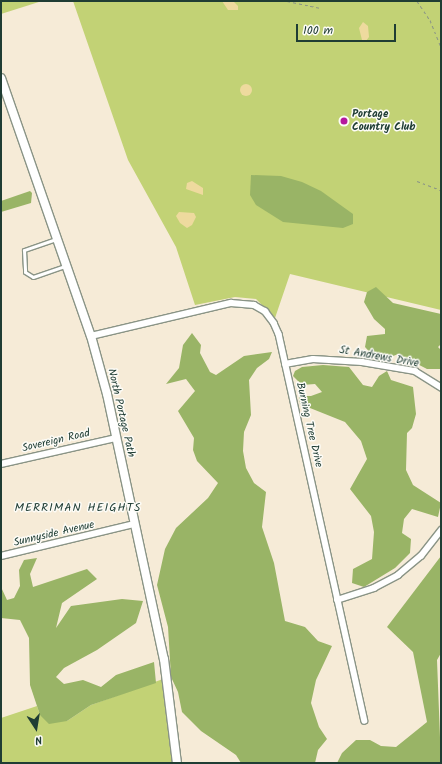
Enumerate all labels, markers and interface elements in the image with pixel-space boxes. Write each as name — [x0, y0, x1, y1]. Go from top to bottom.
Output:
scale bar — [298, 16, 398, 42]
text: 100 m — [303, 21, 333, 40]
place label: Portage Country Club — [352, 108, 415, 134]
marker: Portage Country Club — [339, 116, 349, 126]
street label: St Andrews Drive — [338, 344, 420, 370]
street label: North Portage Path — [104, 367, 138, 459]
street label: Burning Tree Drive — [293, 381, 325, 469]
street label: Sovereign Road — [21, 427, 91, 455]
district label: MERRIMAN HEIGHTS — [15, 501, 141, 515]
street label: Sunnyside Avenue — [12, 518, 96, 550]
north arrow — [16, 708, 56, 748]
text: N — [33, 730, 44, 749]

